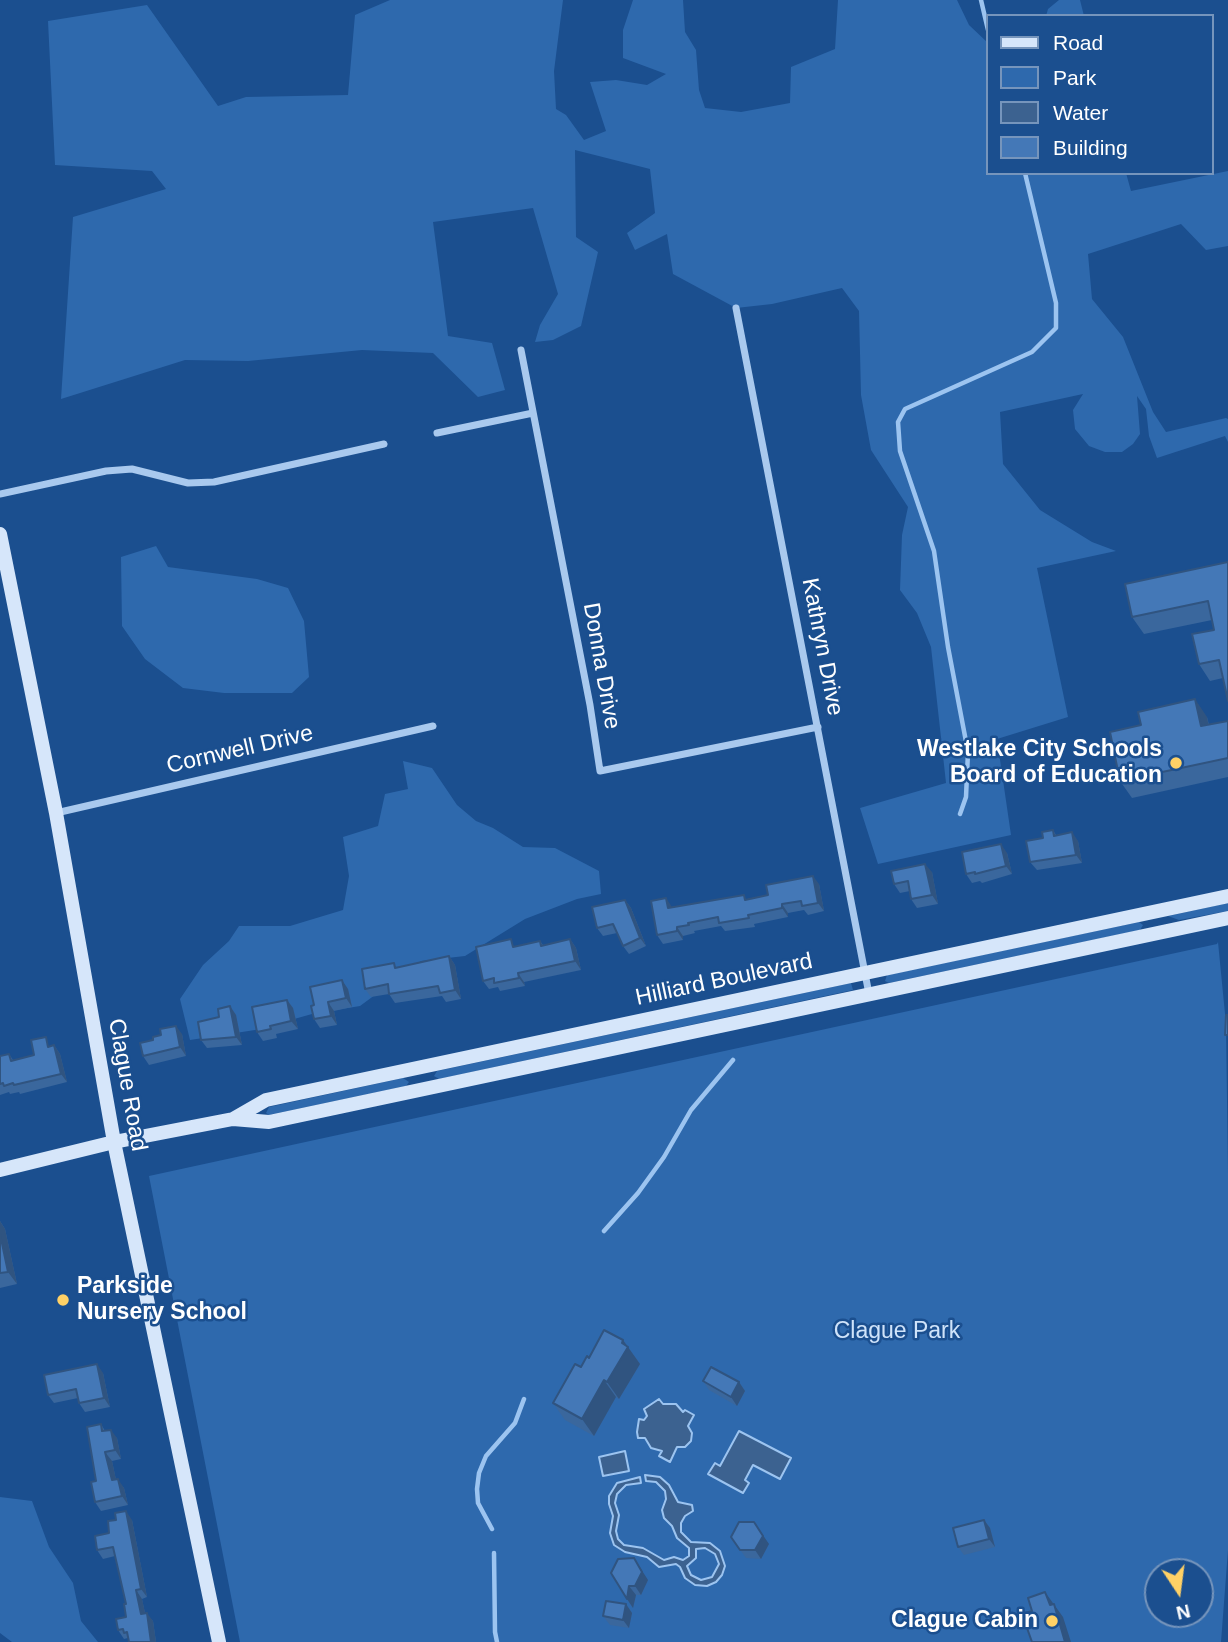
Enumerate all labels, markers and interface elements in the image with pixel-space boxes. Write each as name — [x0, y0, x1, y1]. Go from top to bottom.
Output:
legend — [986, 14, 1214, 175]
text: Road — [1053, 31, 1103, 54]
text: Park — [1053, 66, 1096, 89]
text: Water — [1053, 101, 1108, 124]
text: Building — [1053, 136, 1128, 159]
street label: Kathryn Drive — [795, 576, 849, 718]
street label: Donna Drive — [576, 601, 626, 731]
street label: Cornwell Drive — [164, 720, 316, 780]
place label: Westlake City Schools Board of Education — [917, 736, 1162, 790]
marker: Westlake City Schools Board of Education — [1168, 755, 1184, 771]
street label: Hilliard Boulevard — [633, 948, 815, 1012]
street label: Clague Road — [102, 1016, 152, 1154]
place label: Parkside Nursery School — [77, 1273, 247, 1327]
marker: Parkside Nursery School — [55, 1292, 71, 1308]
park label: Clague Park — [834, 1318, 960, 1346]
north arrow — [1144, 1558, 1214, 1628]
text: N — [1174, 1600, 1192, 1624]
place label: Clague Cabin — [891, 1607, 1038, 1635]
marker: Clague Cabin — [1044, 1613, 1060, 1629]

